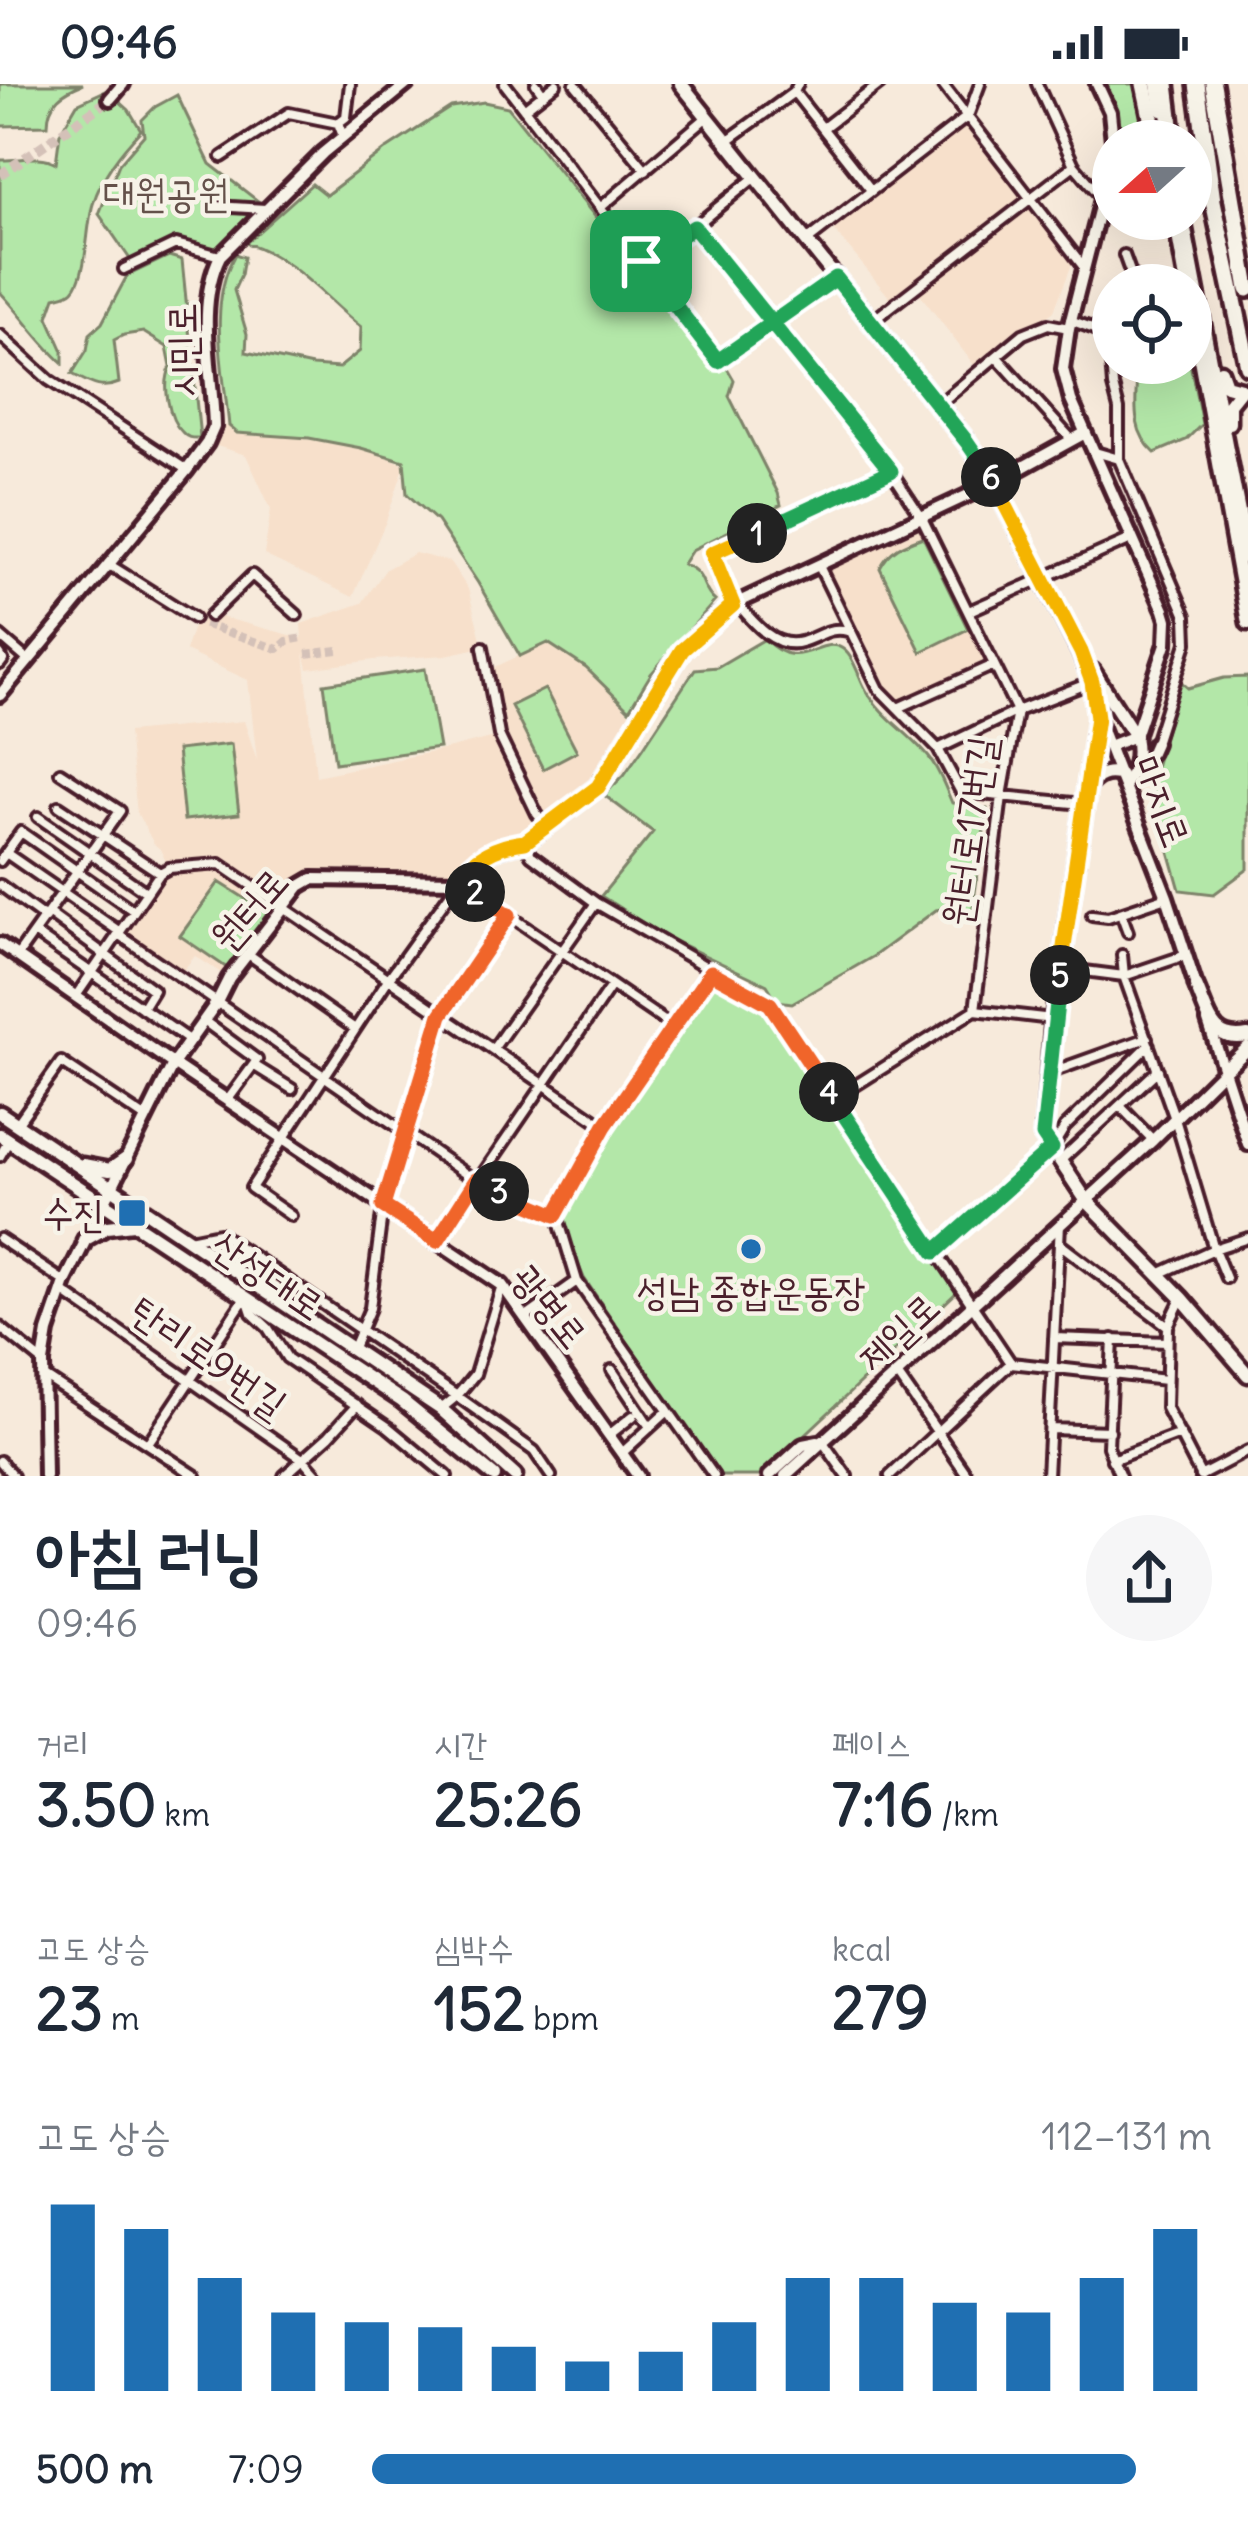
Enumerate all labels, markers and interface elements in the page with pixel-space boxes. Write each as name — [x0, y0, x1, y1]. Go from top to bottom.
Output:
text: 09:46 — [60, 14, 178, 70]
north arrow — [1092, 120, 1212, 240]
map controls — [1092, 120, 1212, 384]
park label: 대원공원 — [103, 169, 229, 218]
pin — [590, 210, 692, 312]
icon: arrive — [608, 228, 674, 294]
button: locate — [1092, 264, 1212, 384]
street label: 시민로 — [157, 302, 208, 397]
pin: 6 — [961, 447, 1021, 507]
text: 6 — [981, 456, 1001, 498]
pin: 1 — [727, 503, 787, 563]
text: 1 — [750, 512, 764, 554]
street label: 원터로17번길 — [932, 733, 1007, 929]
street label: 마지로 — [1122, 748, 1201, 854]
street label: 원터로 — [200, 858, 299, 961]
pin: 2 — [445, 862, 505, 922]
text: 2 — [466, 871, 484, 913]
pin: 5 — [1030, 945, 1090, 1005]
text: 5 — [1051, 954, 1069, 996]
pin: 4 — [799, 1062, 859, 1122]
text: 4 — [819, 1071, 839, 1113]
pin: 3 — [469, 1161, 529, 1221]
text: 3 — [490, 1170, 508, 1212]
place label: 수진 — [42, 1189, 105, 1238]
marker: 수진 — [116, 1197, 148, 1229]
street label: 산성대로 — [202, 1220, 333, 1331]
marker: 성남 종합운동장 — [738, 1236, 764, 1262]
street label: 광명로 — [501, 1254, 598, 1358]
place label: 성남 종합운동장 — [637, 1267, 865, 1316]
street label: 제일로 — [847, 1282, 949, 1382]
street label: 탄리로9번길 — [121, 1286, 296, 1429]
text: 아침 러닝 — [36, 1512, 264, 1595]
button: share — [1086, 1515, 1212, 1641]
text: 09:46 — [36, 1599, 138, 1648]
text: 거리 — [36, 1723, 89, 1765]
text: 시간 — [434, 1723, 487, 1765]
text: 페이스 — [832, 1723, 912, 1765]
text: 3.50 — [36, 1767, 156, 1842]
text: 25:26 — [434, 1767, 582, 1842]
text: 7:16 — [832, 1767, 933, 1842]
text: km — [156, 1793, 210, 1835]
text: /km — [933, 1793, 999, 1835]
text: 고도 상승 — [36, 1927, 150, 1969]
text: 심박수 — [434, 1927, 514, 1969]
text: kcal — [832, 1928, 891, 1970]
text: 279 — [832, 1970, 929, 2045]
text: 23 — [36, 1971, 103, 2046]
text: 152 — [434, 1971, 525, 2046]
text: m — [103, 1997, 140, 2039]
text: bpm — [525, 1997, 599, 2039]
text: 고도 상승 — [36, 2112, 171, 2161]
text: 112–131 m — [1041, 2112, 1212, 2161]
text: 500 m — [36, 2445, 153, 2494]
text: 7:09 — [228, 2445, 304, 2494]

